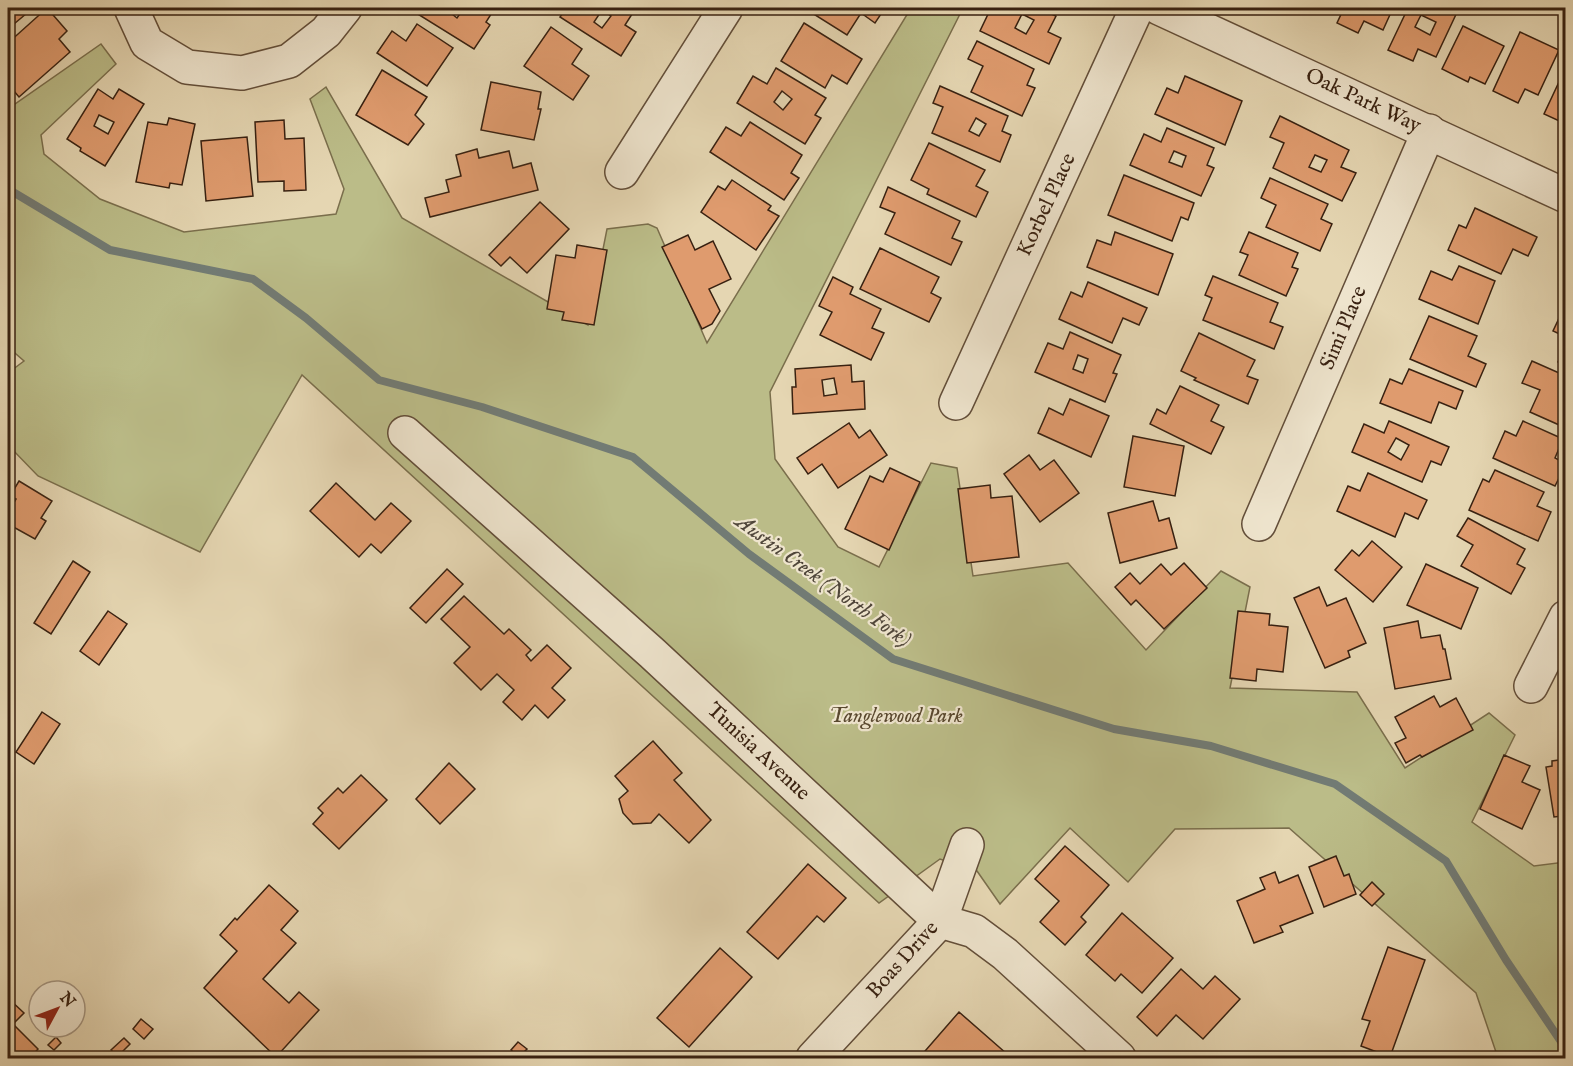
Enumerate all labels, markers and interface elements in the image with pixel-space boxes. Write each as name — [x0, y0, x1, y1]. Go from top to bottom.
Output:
street label: Oak Park Way — [1301, 62, 1426, 140]
street label: Korbel Place — [1011, 149, 1083, 261]
street label: Simi Place — [1314, 282, 1374, 374]
water label: Austin Creek (North Fork) — [728, 507, 916, 654]
street label: Tunisia Avenue — [701, 697, 816, 807]
park label: Tanglewood Park — [829, 703, 963, 730]
street label: Boas Drive — [861, 915, 945, 1004]
north arrow — [27, 979, 87, 1039]
text: N — [54, 988, 79, 1012]

